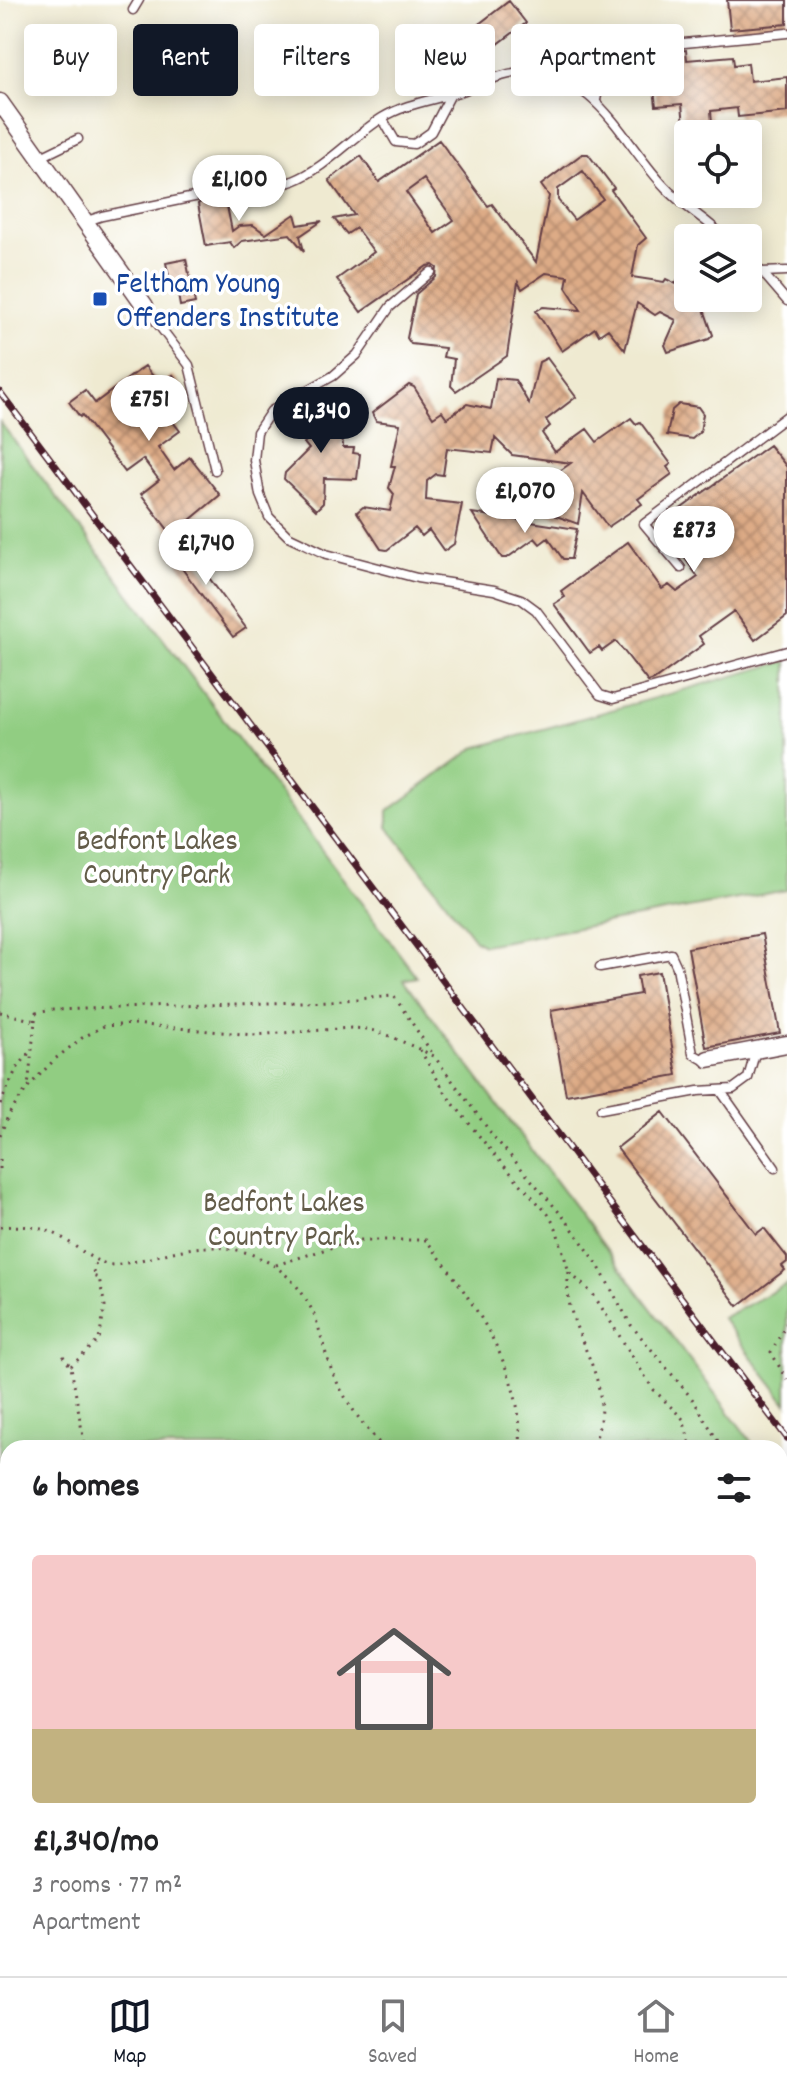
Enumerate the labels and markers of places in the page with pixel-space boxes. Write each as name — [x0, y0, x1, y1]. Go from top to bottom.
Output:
pin: £1,100 — [174, 155, 304, 223]
place label: Feltham Young Offenders Institute — [116, 265, 339, 342]
marker: Feltham Young Offenders Institute — [91, 290, 109, 308]
pin: £751 — [102, 375, 196, 443]
pin: £1,340 — [256, 387, 386, 455]
pin: £1,070 — [460, 467, 590, 535]
pin: £873 — [647, 506, 741, 574]
pin: £1,740 — [141, 519, 271, 587]

